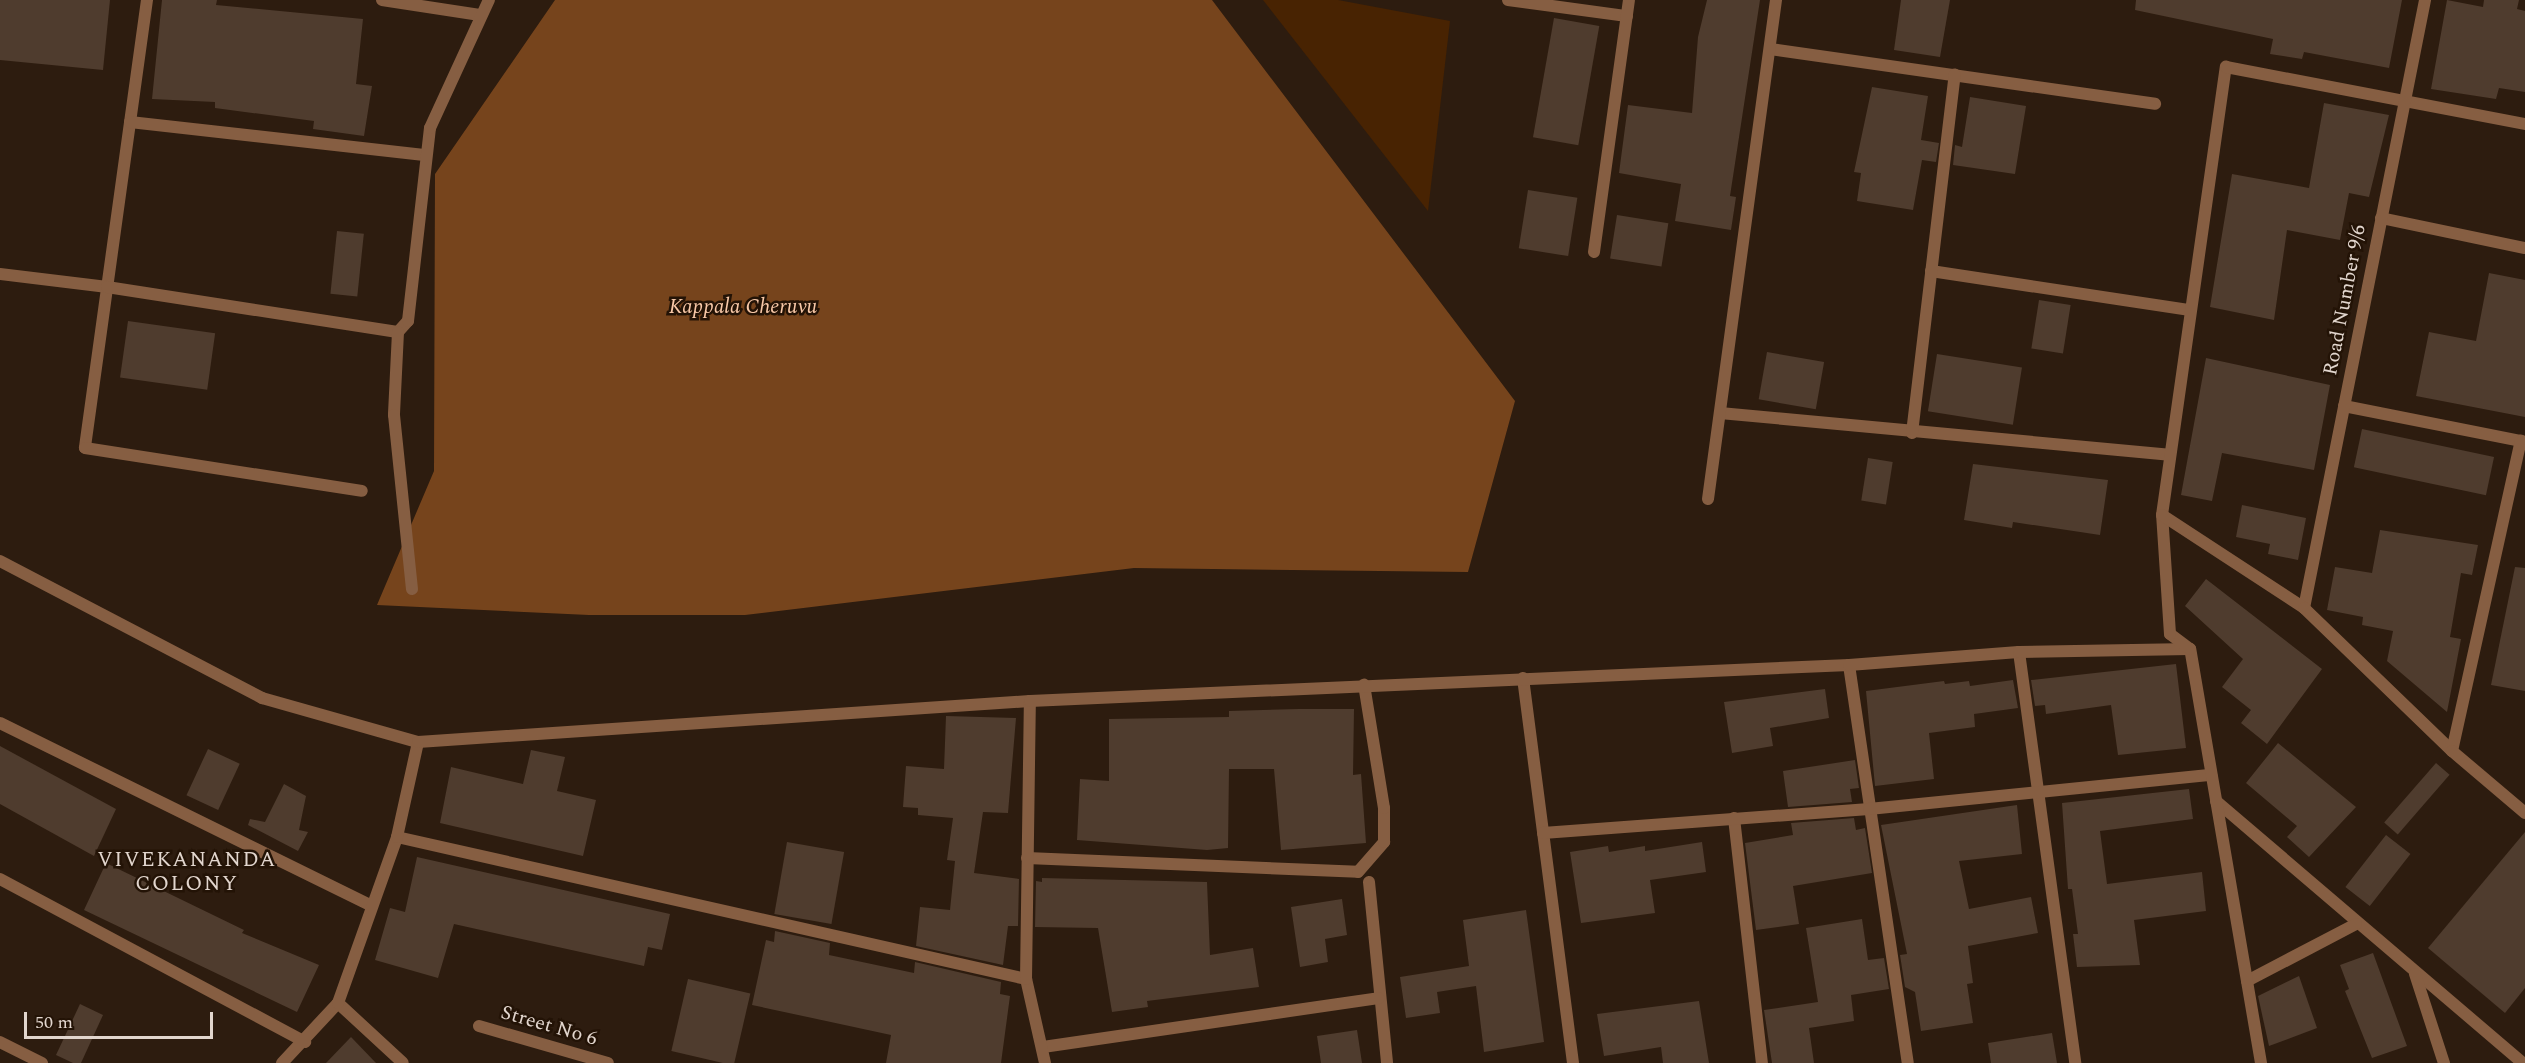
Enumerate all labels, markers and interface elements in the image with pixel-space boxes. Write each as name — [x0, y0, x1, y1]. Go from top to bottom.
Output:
street label: Road Number 9/6 — [2319, 223, 2371, 377]
water label: Kappala Cheruvu — [669, 294, 817, 320]
district label: VIVEKANANDA COLONY — [97, 847, 277, 897]
scale bar — [27, 1000, 216, 1038]
street label: Street No 6 — [498, 1001, 600, 1051]
text: 50 m — [35, 1009, 73, 1036]

